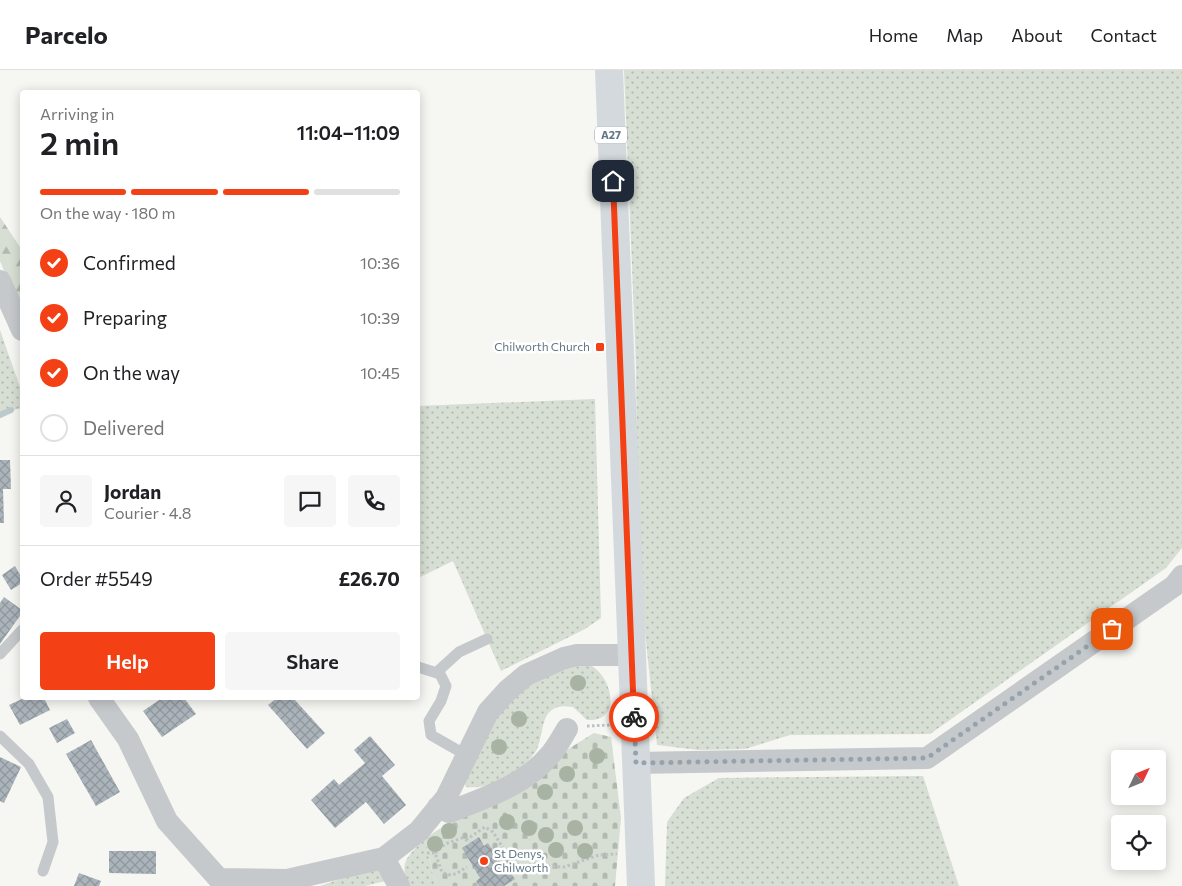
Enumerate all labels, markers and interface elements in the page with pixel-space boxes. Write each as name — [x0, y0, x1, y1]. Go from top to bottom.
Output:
text: Parcelo — [25, 20, 108, 49]
text: Home — [869, 24, 918, 46]
text: Map — [946, 24, 983, 46]
text: About — [1011, 24, 1063, 46]
text: Contact — [1091, 24, 1157, 46]
text: Arriving in — [40, 104, 114, 123]
text: 11:04–11:09 — [297, 121, 400, 144]
text: 2 min — [40, 122, 119, 162]
road number: A27 — [595, 126, 627, 144]
pin — [592, 160, 634, 202]
icon: home — [599, 167, 627, 195]
text: On the way · 180 m — [40, 203, 176, 222]
icon: check — [40, 249, 68, 277]
text: Confirmed — [83, 251, 176, 274]
text: 10:36 — [360, 253, 400, 272]
icon: check — [40, 304, 68, 332]
text: Preparing — [83, 306, 167, 329]
text: 10:39 — [360, 308, 400, 327]
place label: Chilworth Church — [494, 339, 590, 353]
marker: Chilworth Church — [594, 341, 606, 353]
icon: check — [40, 359, 68, 387]
text: On the way — [83, 361, 180, 384]
text: 10:45 — [360, 363, 400, 382]
text: Delivered — [83, 416, 164, 439]
button: person — [40, 475, 92, 527]
button: chat — [284, 475, 336, 527]
button: phone — [348, 475, 400, 527]
text: Jordan — [104, 480, 161, 503]
text: Courier · 4.8 — [104, 503, 191, 522]
text: Order #5549 — [40, 567, 153, 590]
text: £26.70 — [339, 567, 400, 590]
pin — [1091, 608, 1133, 650]
icon: bag — [1098, 615, 1126, 643]
button: Help — [40, 632, 215, 690]
button: Share — [225, 632, 400, 690]
courier — [609, 692, 659, 742]
icon: bike — [620, 703, 648, 731]
north arrow — [1111, 750, 1166, 805]
map controls — [1111, 750, 1166, 870]
button: locate — [1111, 815, 1166, 870]
place label: St Denys, Chilworth — [494, 846, 548, 874]
marker: St Denys, Chilworth — [478, 855, 490, 867]

